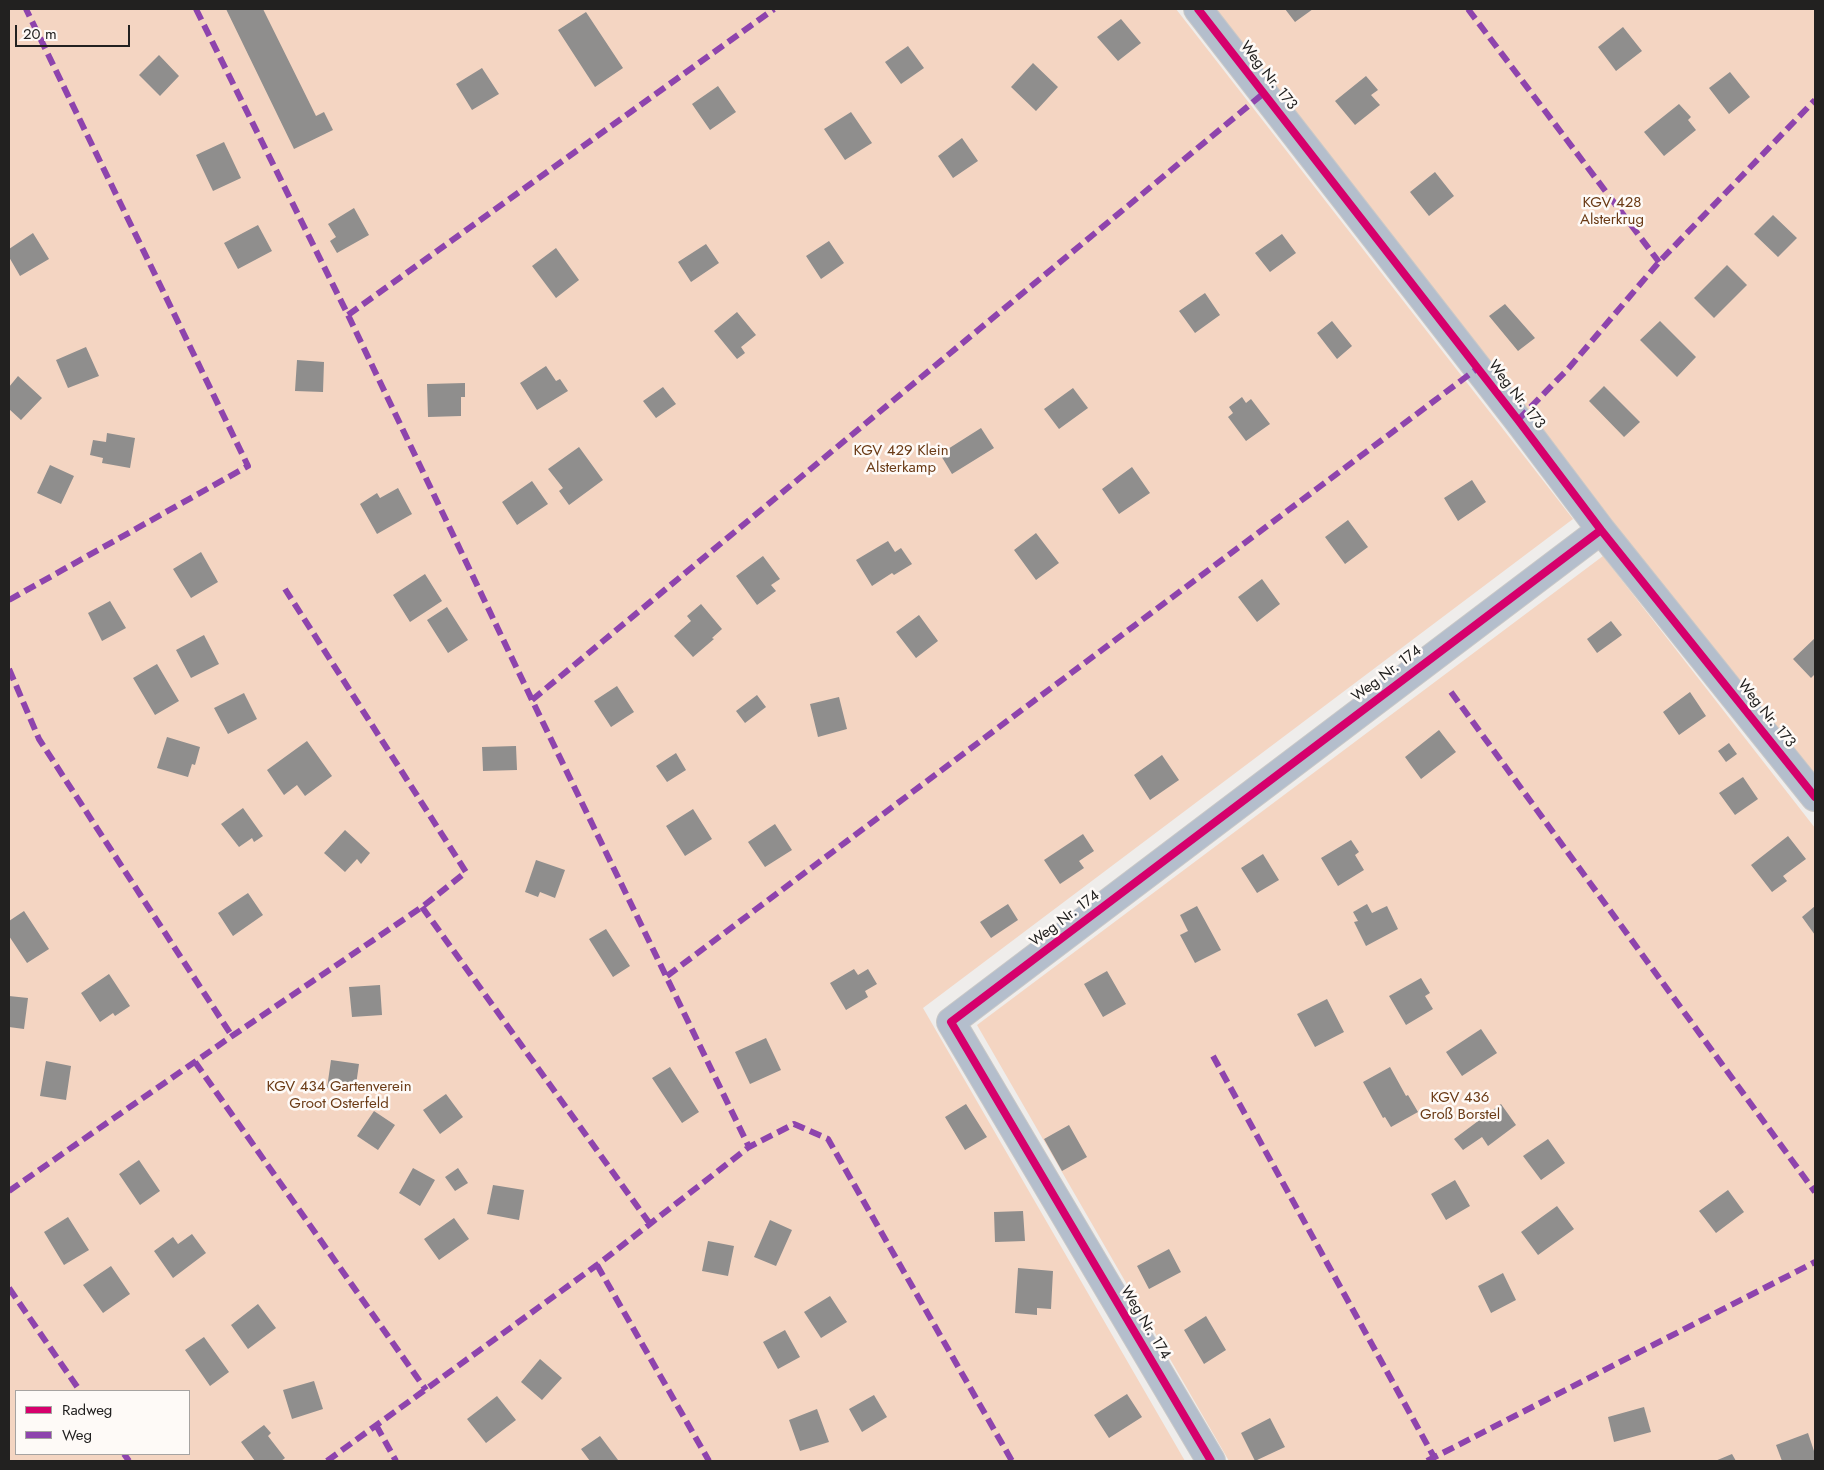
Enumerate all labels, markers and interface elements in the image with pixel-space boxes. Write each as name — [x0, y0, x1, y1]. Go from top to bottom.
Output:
scale bar — [18, 15, 132, 47]
text: 20 m — [23, 23, 57, 45]
street label: Weg Nr. 173 — [1236, 38, 1300, 114]
park label: KGV 428 Alsterkrug — [1580, 194, 1644, 229]
street label: Weg Nr. 173 — [1484, 357, 1548, 433]
park label: KGV 429 Klein Alsterkamp — [853, 442, 949, 477]
street label: Weg Nr. 174 — [1349, 642, 1425, 706]
street label: Weg Nr. 173 — [1733, 676, 1799, 752]
street label: Weg Nr. 174 — [1027, 887, 1103, 951]
park label: KGV 434 Gartenverein Groot Osterfeld — [266, 1078, 412, 1113]
park label: KGV 436 Groß Borstel — [1420, 1089, 1500, 1124]
street label: Weg Nr. 174 — [1116, 1283, 1174, 1363]
legend — [15, 1390, 190, 1455]
text: Radweg — [62, 1399, 112, 1421]
text: Weg — [62, 1424, 92, 1446]

